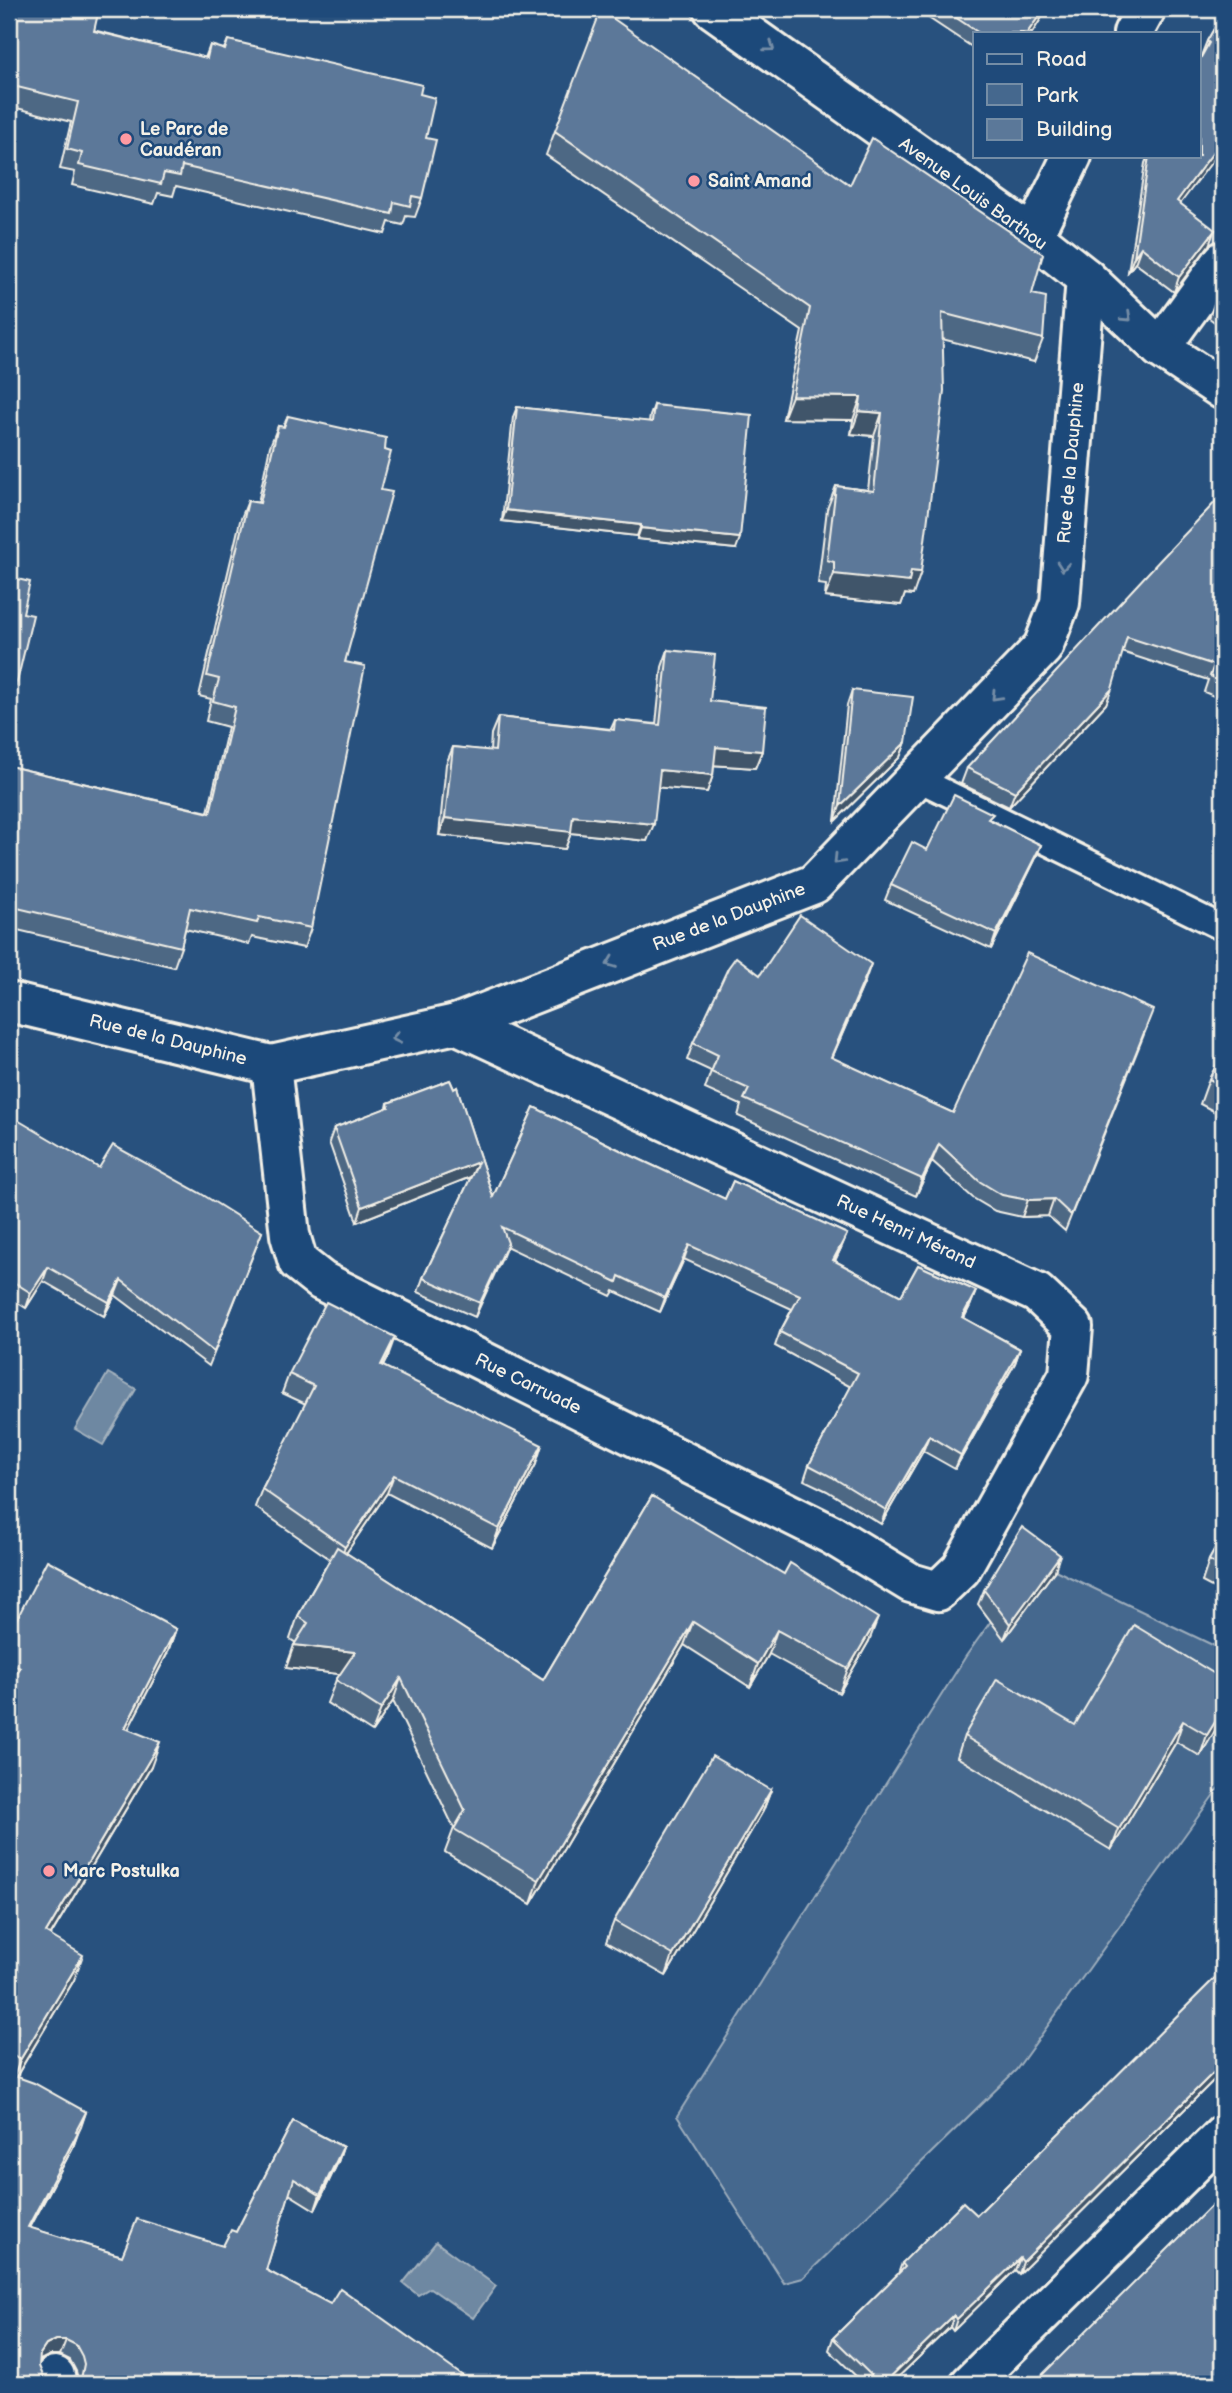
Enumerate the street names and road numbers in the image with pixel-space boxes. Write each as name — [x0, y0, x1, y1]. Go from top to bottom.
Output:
street label: Avenue Louis Barthou — [895, 133, 1051, 255]
street label: Rue de la Dauphine — [1053, 381, 1089, 544]
street label: Rue de la Dauphine — [650, 878, 809, 956]
street label: Rue de la Dauphine — [87, 1010, 249, 1070]
street label: Rue Henri Mérand — [833, 1191, 979, 1273]
street label: Rue Carruade — [471, 1349, 585, 1419]

